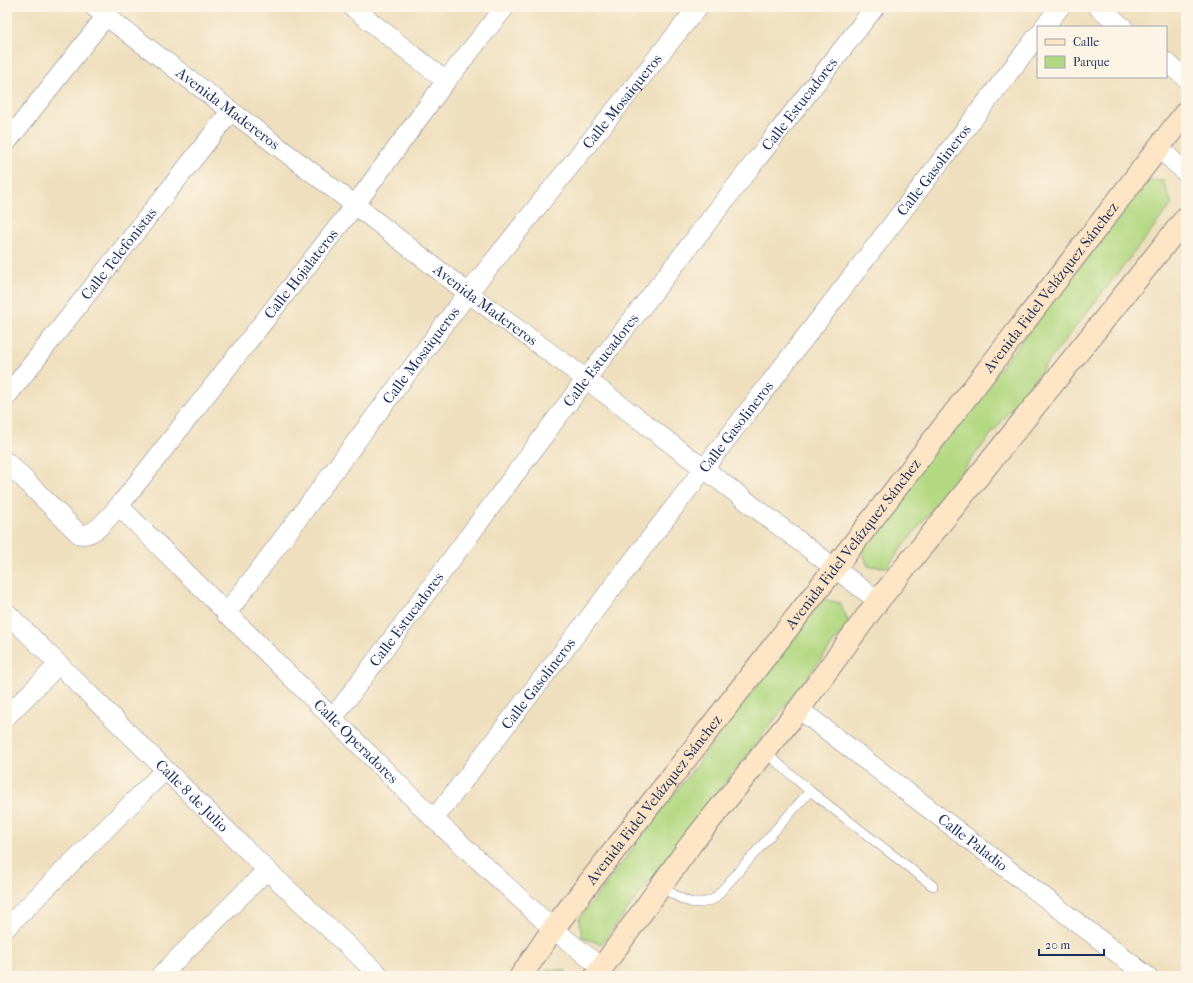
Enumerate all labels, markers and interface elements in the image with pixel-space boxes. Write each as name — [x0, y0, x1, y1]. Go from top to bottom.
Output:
legend — [1037, 26, 1167, 78]
text: Calle — [1073, 35, 1099, 49]
street label: Calle Mosaiqueros — [578, 50, 666, 153]
street label: Calle Estucadores — [758, 54, 842, 154]
text: Parque — [1073, 55, 1110, 69]
street label: Avenida Madereros — [172, 63, 283, 154]
street label: Calle Gasolineros — [893, 121, 975, 220]
street label: Avenida Fidel Velázquez Sánchez — [979, 198, 1122, 377]
street label: Calle Telefonistas — [77, 204, 161, 303]
street label: Calle Hojalateros — [260, 225, 342, 322]
street label: Avenida Madereros — [429, 260, 541, 350]
street label: Calle Mosaiqueros — [379, 303, 464, 407]
street label: Calle Estucadores — [559, 310, 643, 410]
street label: Calle Gasolineros — [695, 377, 777, 476]
street label: Avenida Fidel Velázquez Sánchez — [781, 455, 925, 634]
street label: Calle Estucadores — [366, 568, 448, 670]
street label: Calle Gasolineros — [497, 634, 580, 733]
street label: Calle Operadores — [310, 696, 402, 788]
street label: Avenida Fidel Velázquez Sánchez — [582, 711, 726, 889]
street label: Calle 8 de Julio — [152, 756, 232, 836]
street label: Calle Paladio — [934, 810, 1011, 875]
scale bar — [1039, 931, 1104, 957]
text: 20 m — [1045, 938, 1070, 952]

